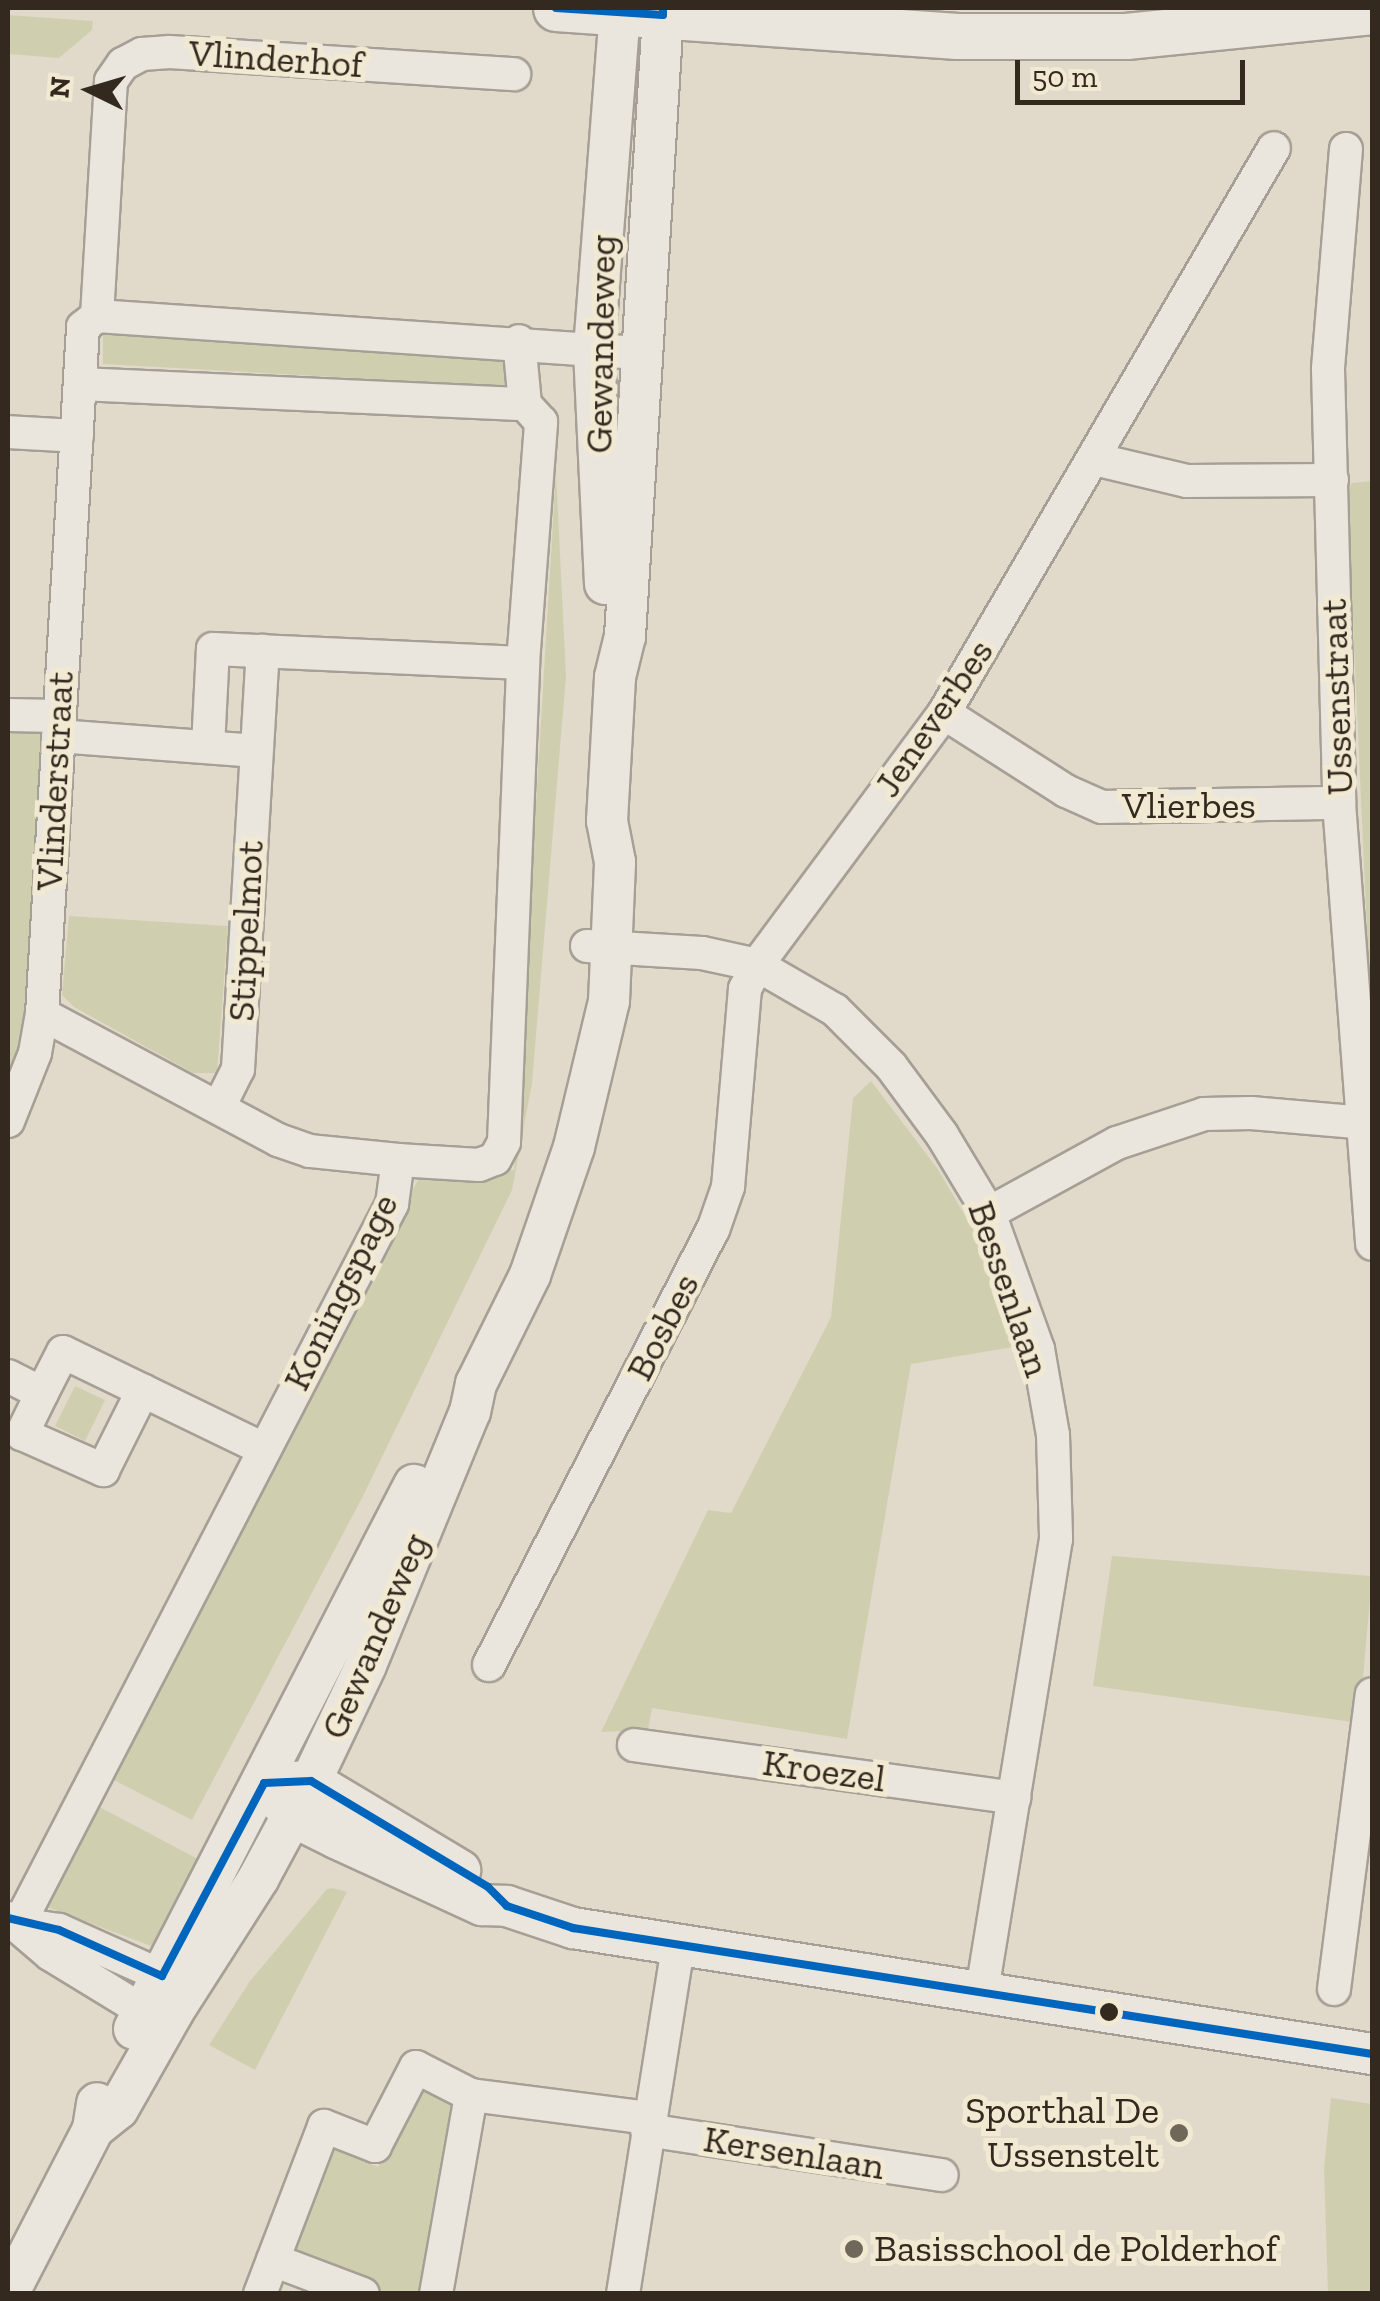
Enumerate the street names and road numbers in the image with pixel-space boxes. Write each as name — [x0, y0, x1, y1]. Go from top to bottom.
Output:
street label: Vlinderhof — [187, 30, 365, 88]
street label: Gewandeweg — [576, 234, 626, 454]
street label: Ussenstraat — [1311, 598, 1363, 796]
street label: Jeneverbes — [865, 630, 1003, 806]
street label: Vlinderstraat — [26, 670, 84, 892]
street label: Vlierbes — [1122, 783, 1256, 829]
street label: Stippelmot — [218, 839, 274, 1023]
street label: Koningspage — [274, 1186, 408, 1398]
street label: Bessenlaan — [958, 1195, 1060, 1383]
street label: Bosbes — [617, 1266, 709, 1388]
street label: Gewandeweg — [311, 1526, 439, 1746]
street label: Kroezel — [760, 1740, 888, 1802]
street label: Kersenlaan — [700, 2116, 888, 2190]

